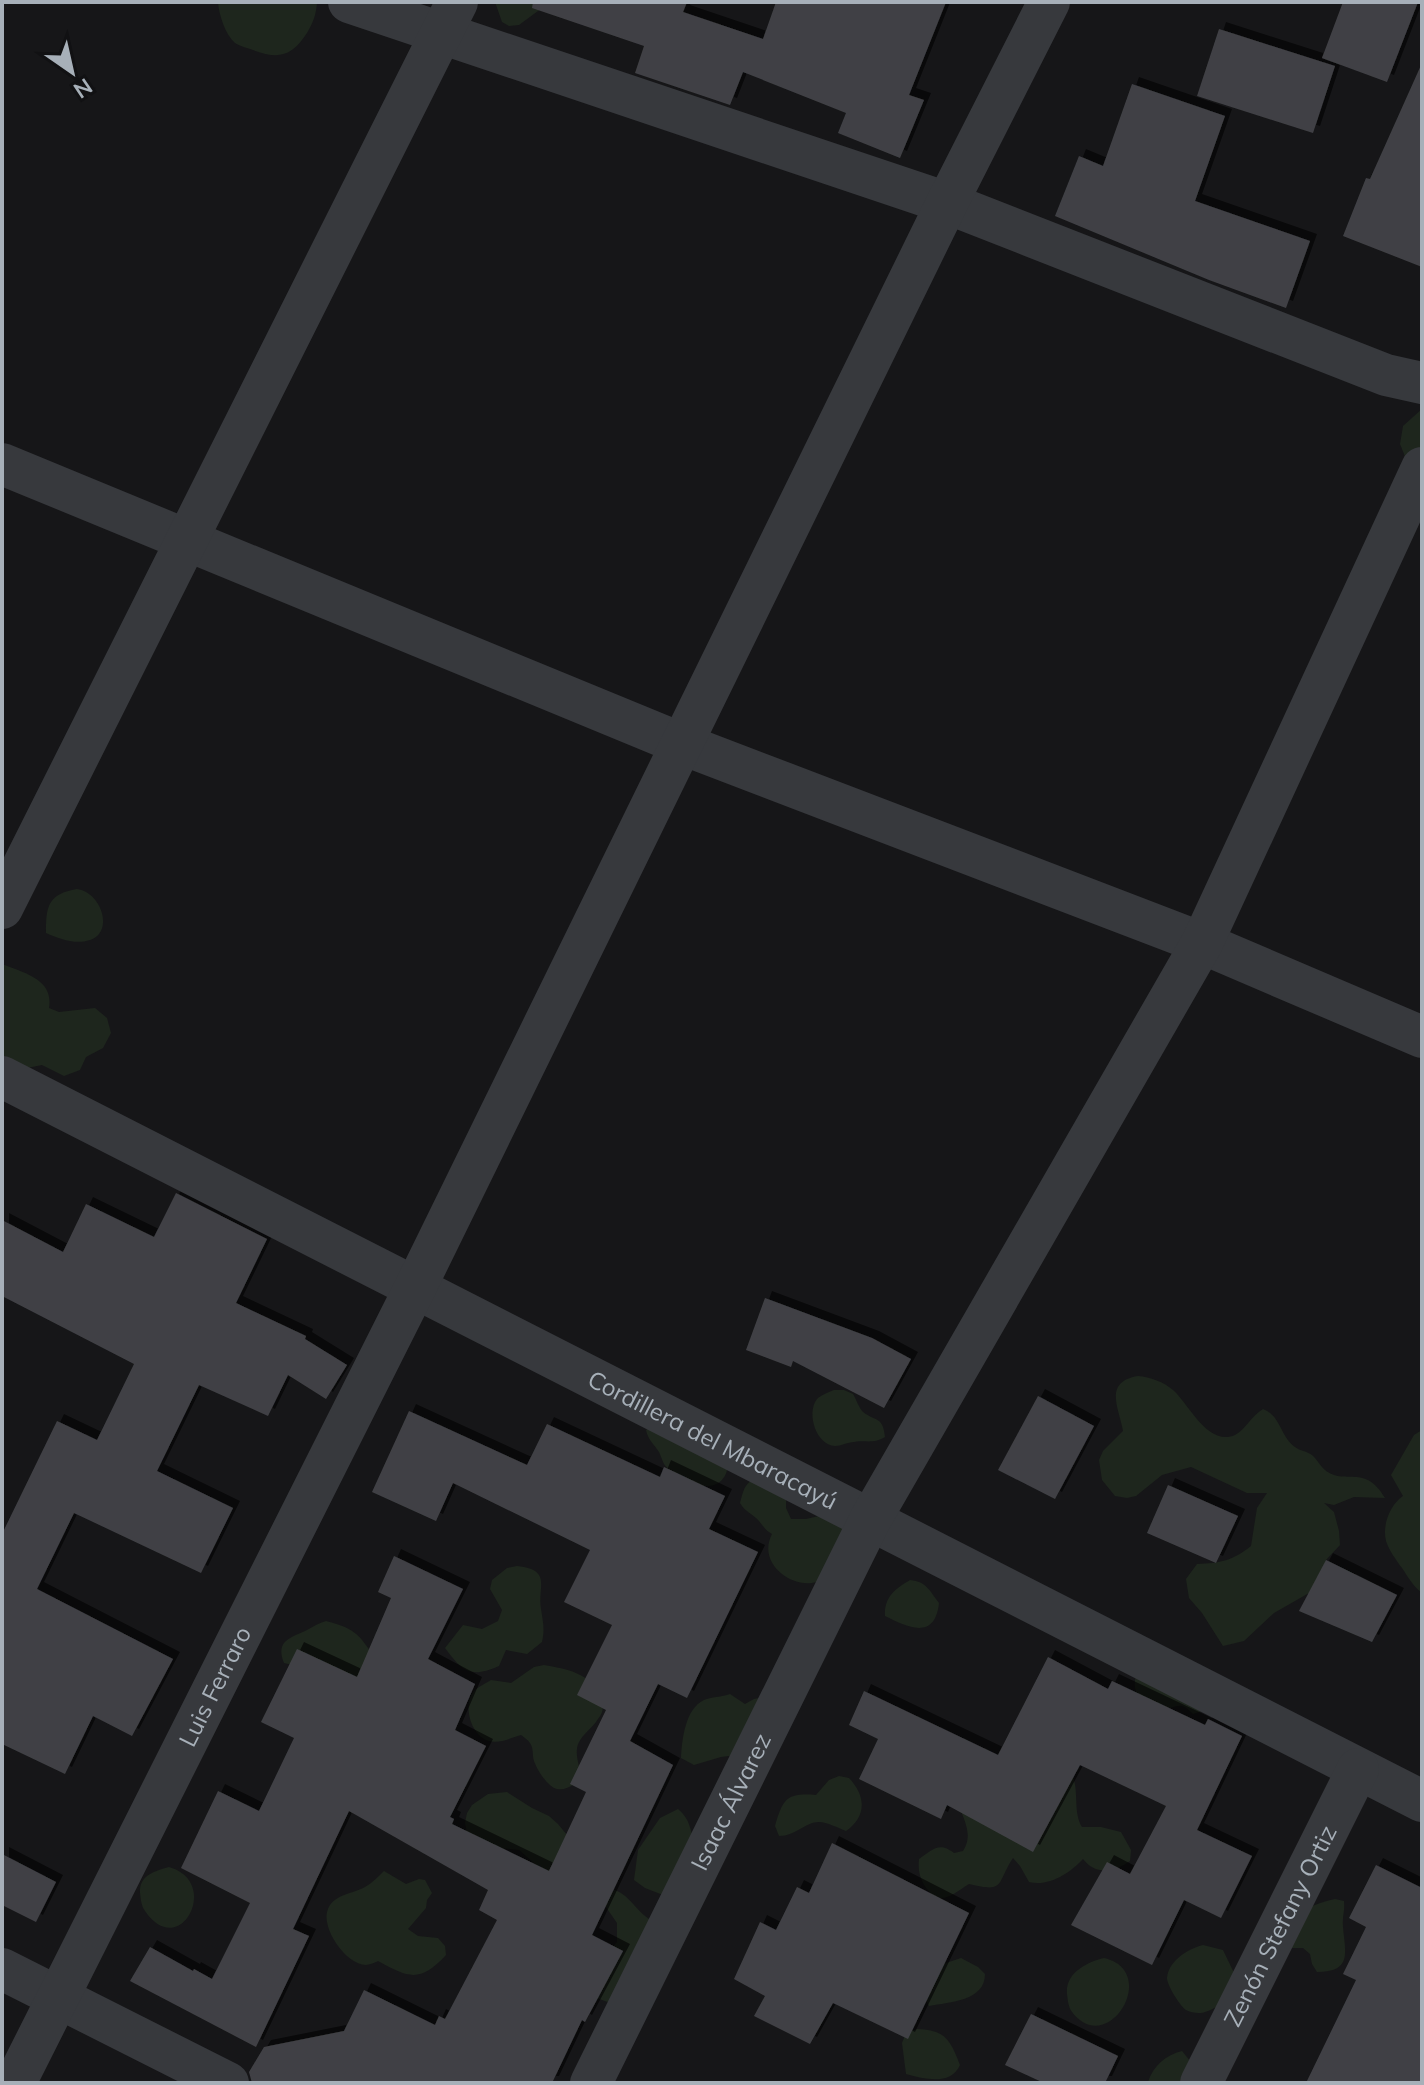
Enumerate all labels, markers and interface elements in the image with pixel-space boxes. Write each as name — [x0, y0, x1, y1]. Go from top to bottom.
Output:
north arrow — [32, 32, 112, 112]
text: N — [68, 72, 98, 105]
street label: Cordillera del Mbaracayú — [583, 1363, 843, 1516]
street label: Luis Ferraro — [172, 1621, 257, 1751]
street label: Isaac Álvarez — [684, 1728, 777, 1875]
street label: Zenón Stefany Ortiz — [1217, 1820, 1343, 2031]

